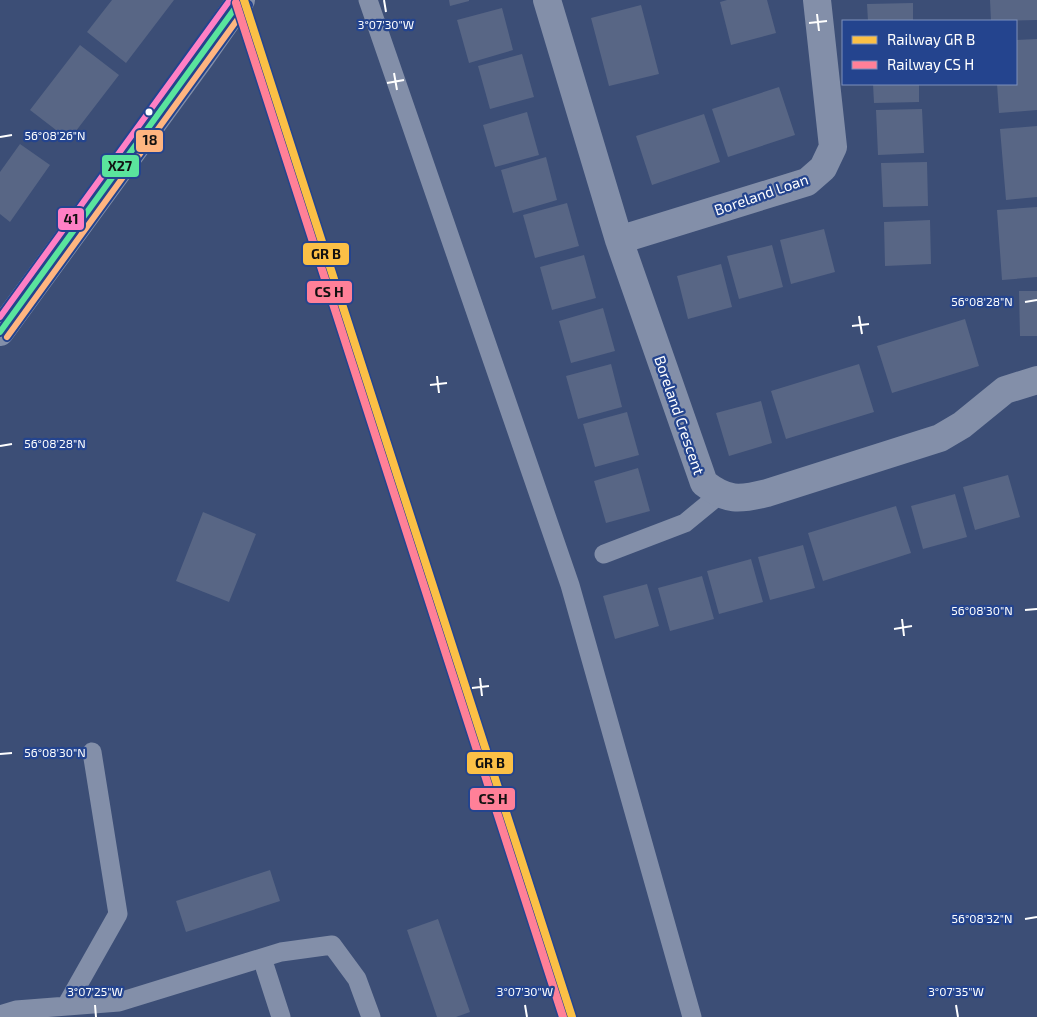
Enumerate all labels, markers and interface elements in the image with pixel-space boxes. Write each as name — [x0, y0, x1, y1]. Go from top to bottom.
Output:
text: 3°07'30"W — [358, 17, 414, 31]
legend — [842, 20, 1017, 85]
text: Railway GR B — [887, 30, 975, 48]
text: Railway CS H — [887, 55, 974, 73]
unlabelled marker — [144, 107, 154, 117]
text: 56°08'26"N — [25, 128, 86, 142]
line badge: 18 — [135, 129, 164, 153]
text: 18 — [143, 131, 157, 148]
line badge: X27 — [101, 154, 140, 178]
text: X27 — [108, 157, 133, 174]
street label: Boreland Loan — [712, 170, 810, 218]
line badge: 41 — [57, 207, 85, 231]
text: 41 — [64, 210, 78, 227]
line badge: GR B — [302, 242, 350, 266]
text: GR B — [311, 245, 341, 262]
line badge: CS H — [306, 280, 353, 304]
text: CS H — [314, 283, 344, 300]
text: 56°08'28"N — [951, 294, 1013, 308]
street label: Boreland Crescent — [651, 353, 709, 477]
text: 56°08'28"N — [24, 436, 86, 450]
text: 56°08'30"N — [951, 603, 1013, 617]
text: 56°08'30"N — [24, 745, 86, 759]
line badge: GR B — [466, 751, 514, 775]
text: GR B — [475, 754, 505, 771]
line badge: CS H — [469, 787, 516, 811]
text: CS H — [478, 790, 508, 807]
text: 56°08'32"N — [952, 911, 1012, 925]
text: 3°07'25"W — [67, 984, 123, 998]
text: 3°07'30"W — [497, 984, 553, 998]
text: 3°07'35"W — [928, 984, 984, 998]

